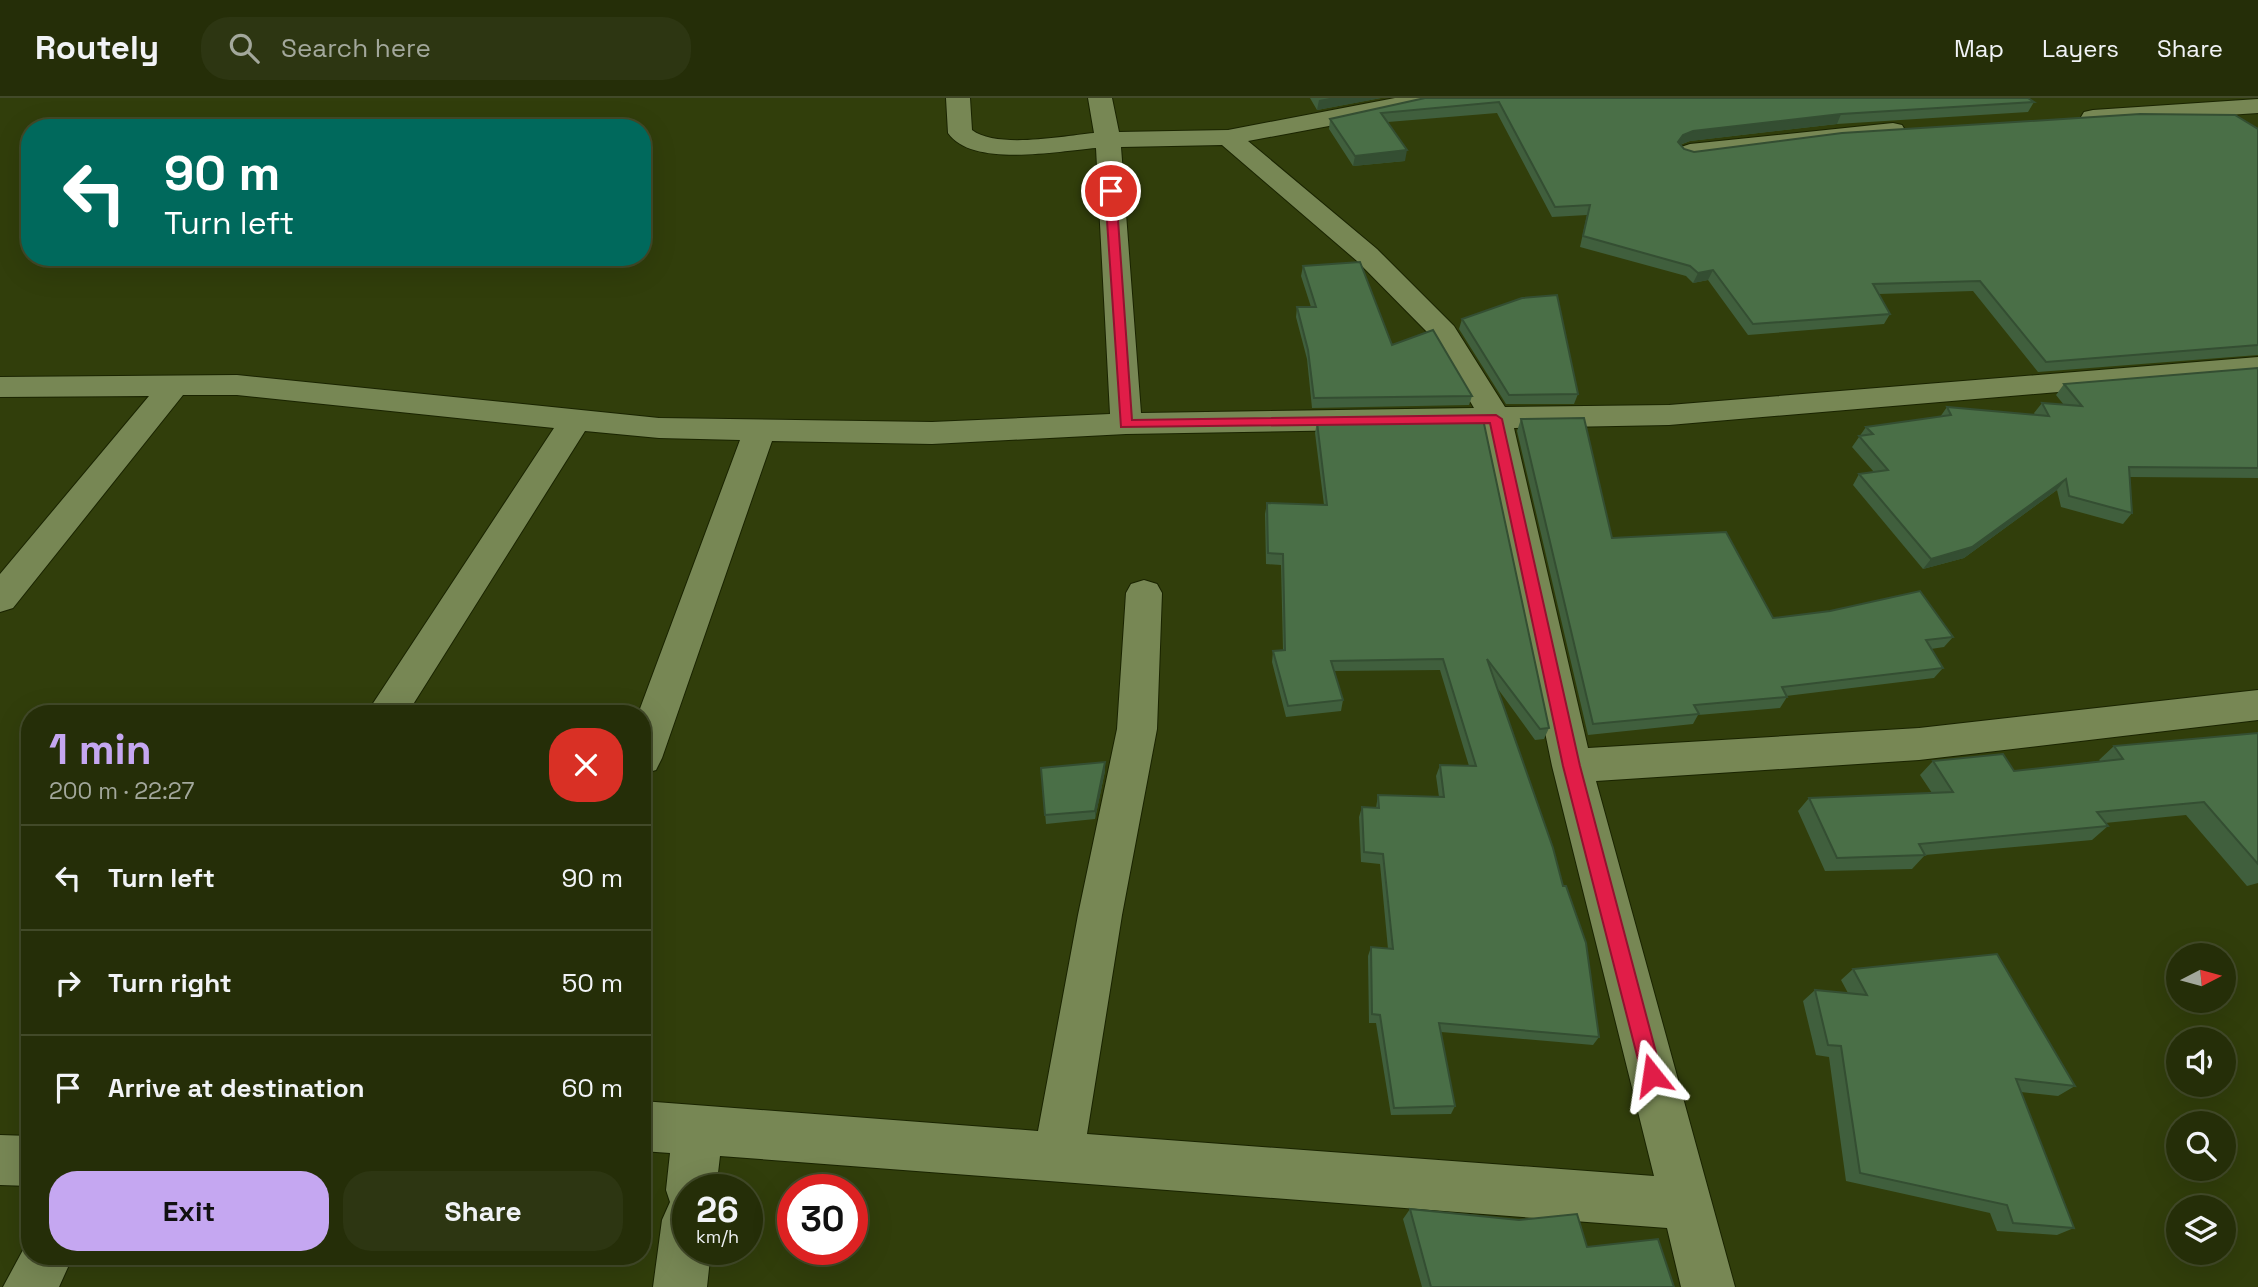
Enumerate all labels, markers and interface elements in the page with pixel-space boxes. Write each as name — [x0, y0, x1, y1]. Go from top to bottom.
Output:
search box — [201, 17, 691, 80]
text: Routely — [35, 27, 159, 69]
icon: search — [225, 29, 263, 67]
text: Search here — [281, 31, 431, 65]
text: Map — [1954, 33, 2004, 64]
text: Layers — [2042, 33, 2119, 64]
text: Share — [2157, 33, 2223, 64]
text: 90 m — [164, 142, 280, 204]
icon: left — [49, 147, 140, 238]
pin — [1081, 161, 1141, 221]
icon: arrive — [1092, 172, 1130, 210]
text: Turn left — [164, 203, 294, 243]
text: 1 min — [49, 723, 152, 776]
button: close — [549, 728, 623, 802]
text: 200 m · 22:27 — [49, 776, 194, 806]
icon: left — [49, 859, 87, 897]
text: Turn left — [108, 861, 215, 895]
text: 90 m — [561, 861, 623, 895]
north arrow — [2166, 943, 2236, 1013]
map controls — [2166, 943, 2236, 1265]
icon: right — [49, 964, 87, 1002]
text: Turn right — [108, 966, 232, 1000]
text: 50 m — [562, 966, 623, 1000]
button: sound — [2166, 1027, 2236, 1097]
position arrow — [1615, 1038, 1689, 1112]
icon: arrive — [49, 1069, 87, 1107]
text: Arrive at destination — [108, 1071, 365, 1105]
text: 60 m — [561, 1071, 623, 1105]
button: search — [2166, 1111, 2236, 1181]
button: Exit — [49, 1171, 329, 1251]
button: Share — [343, 1171, 623, 1251]
speed limit sign: 30 — [777, 1174, 868, 1265]
text: 26 — [696, 1188, 739, 1232]
button: layers — [2166, 1195, 2236, 1265]
text: km/h — [696, 1225, 739, 1248]

